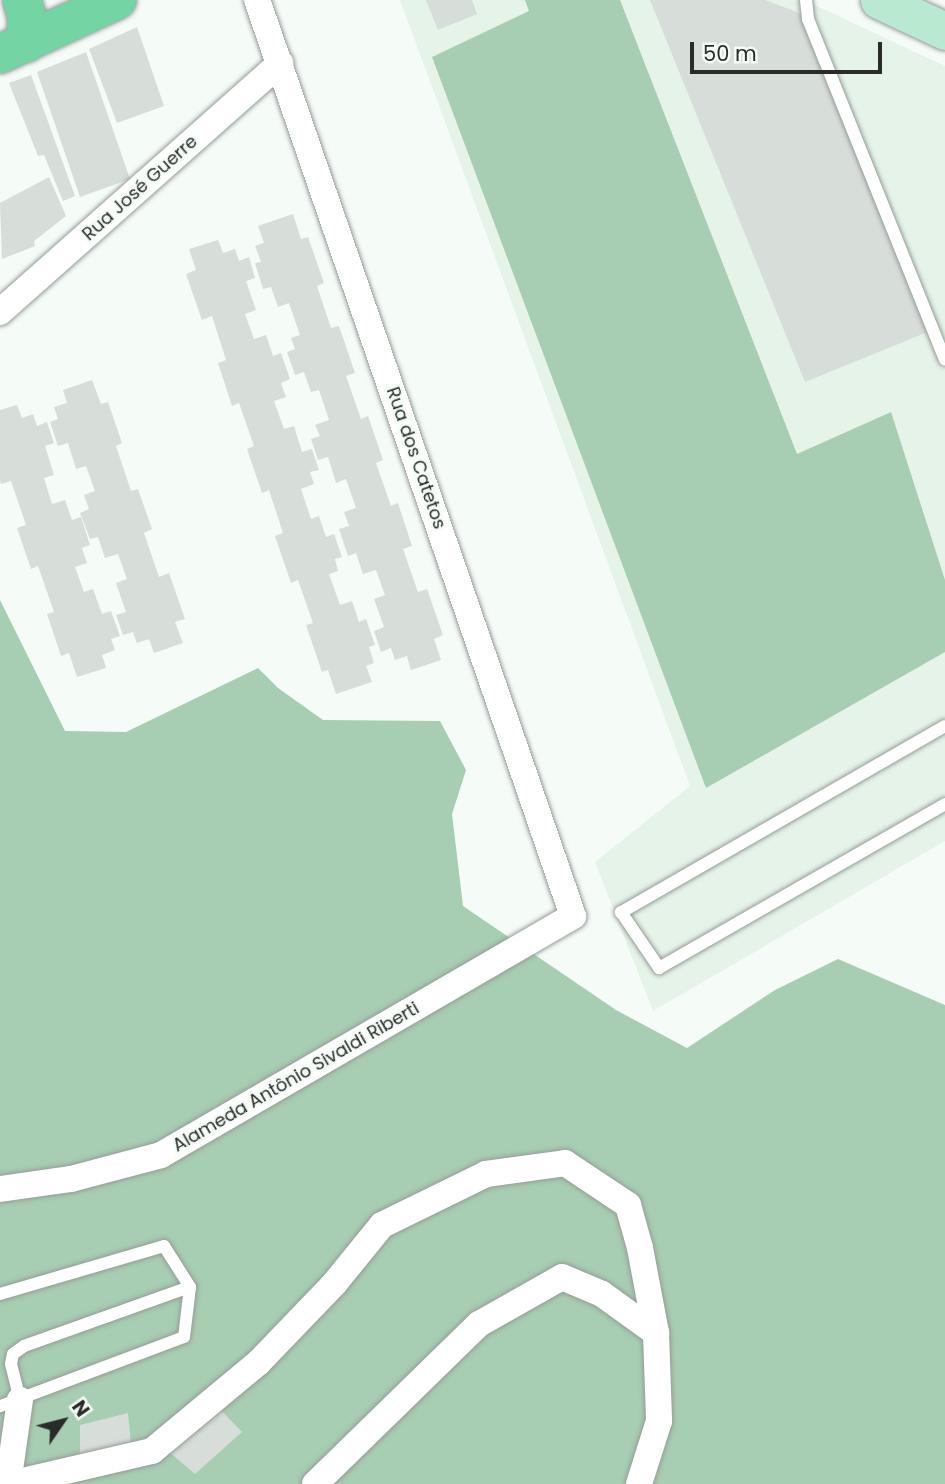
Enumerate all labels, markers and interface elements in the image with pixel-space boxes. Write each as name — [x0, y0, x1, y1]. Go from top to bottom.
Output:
scale bar — [693, 28, 886, 72]
text: 50 m — [703, 39, 757, 68]
street label: Rua José Guerre — [78, 131, 202, 245]
street label: Rua dos Catetos — [382, 384, 450, 532]
street label: Alameda Antônio Sivaldi Riberti — [169, 997, 423, 1157]
north arrow — [28, 1386, 98, 1456]
text: N — [65, 1395, 96, 1422]

